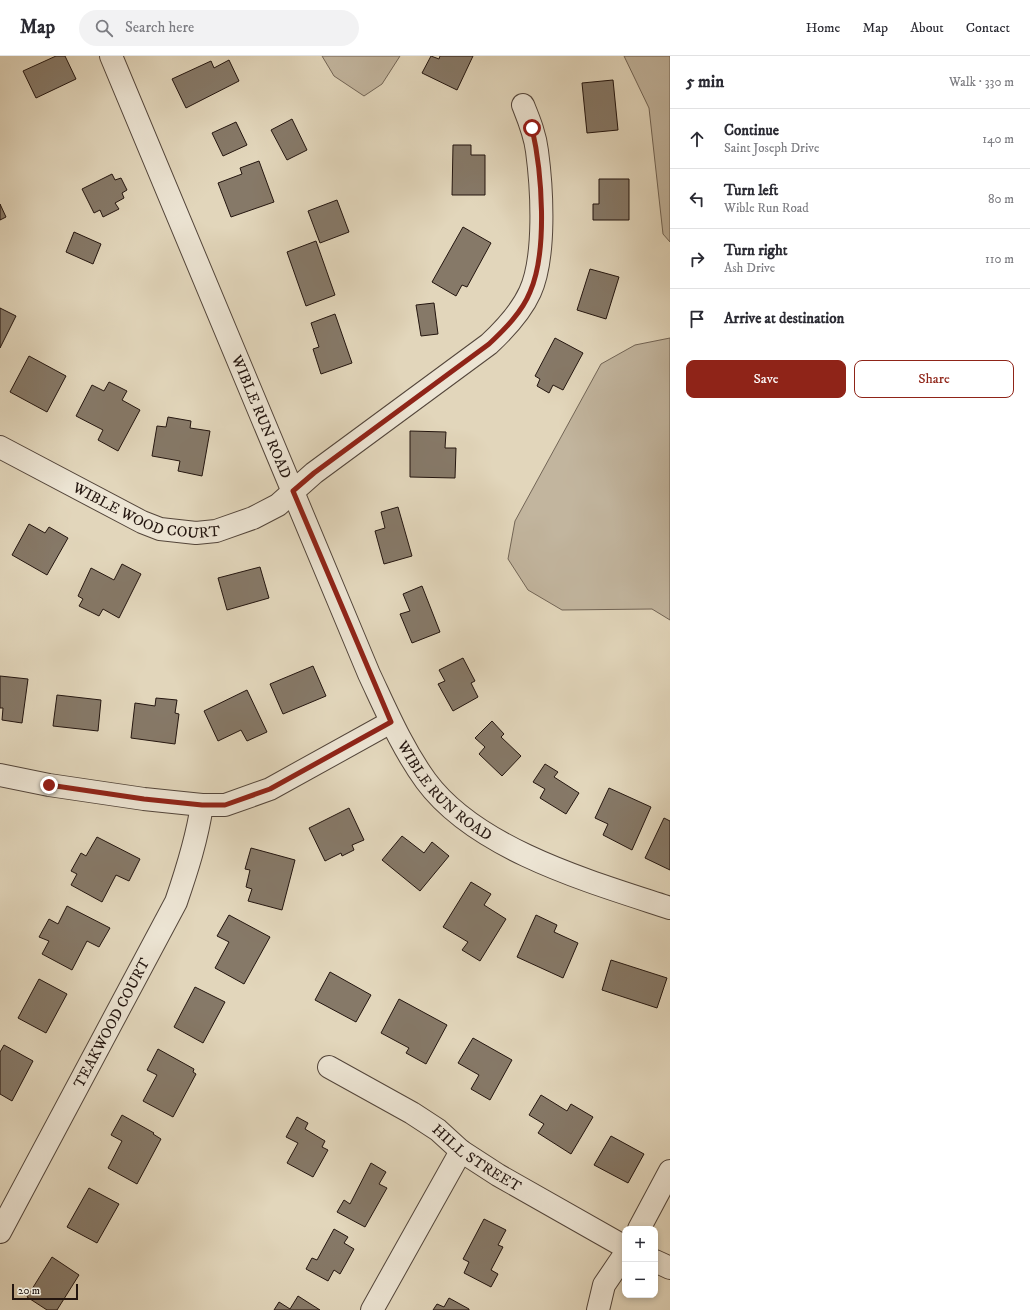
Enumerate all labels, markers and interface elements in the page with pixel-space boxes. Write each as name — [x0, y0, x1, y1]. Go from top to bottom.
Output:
search box — [79, 10, 359, 46]
text: Map — [20, 16, 55, 39]
icon: search — [93, 17, 115, 39]
text: Search here — [125, 18, 194, 37]
text: Home — [806, 19, 840, 37]
text: Map — [862, 19, 888, 37]
text: About — [910, 19, 944, 37]
text: Contact — [966, 19, 1010, 37]
text: 5 min — [686, 71, 724, 93]
text: Walk · 330 m — [949, 74, 1014, 90]
route start — [523, 119, 541, 137]
text: Continue — [724, 121, 779, 140]
icon: ahead — [686, 128, 708, 150]
text: 140 m — [982, 131, 1014, 147]
text: Saint Joseph Drive — [724, 140, 819, 156]
text: Turn left — [724, 181, 778, 200]
icon: left — [686, 188, 708, 210]
text: 80 m — [988, 191, 1014, 207]
text: Wible Run Road — [724, 200, 809, 216]
text: Turn right — [724, 241, 787, 260]
icon: right — [686, 248, 708, 270]
text: 110 m — [985, 251, 1014, 267]
text: Ash Drive — [724, 260, 775, 276]
icon: arrive — [686, 308, 708, 330]
text: Arrive at destination — [724, 309, 844, 328]
street label: WIBLE RUN ROAD — [227, 352, 295, 482]
button: Save — [686, 360, 846, 398]
button: Share — [854, 360, 1014, 398]
street label: WIBLE WOOD COURT — [68, 478, 222, 543]
street label: WIBLE RUN ROAD — [392, 737, 495, 845]
route end — [40, 776, 58, 794]
street label: TEAKWOOD COURT — [70, 954, 155, 1091]
street label: HILL STREET — [428, 1120, 525, 1197]
map controls — [622, 1226, 658, 1298]
button: + — [622, 1226, 658, 1262]
button: − — [622, 1262, 658, 1298]
scale bar — [12, 1282, 78, 1301]
text: 20 m — [18, 1284, 40, 1298]

